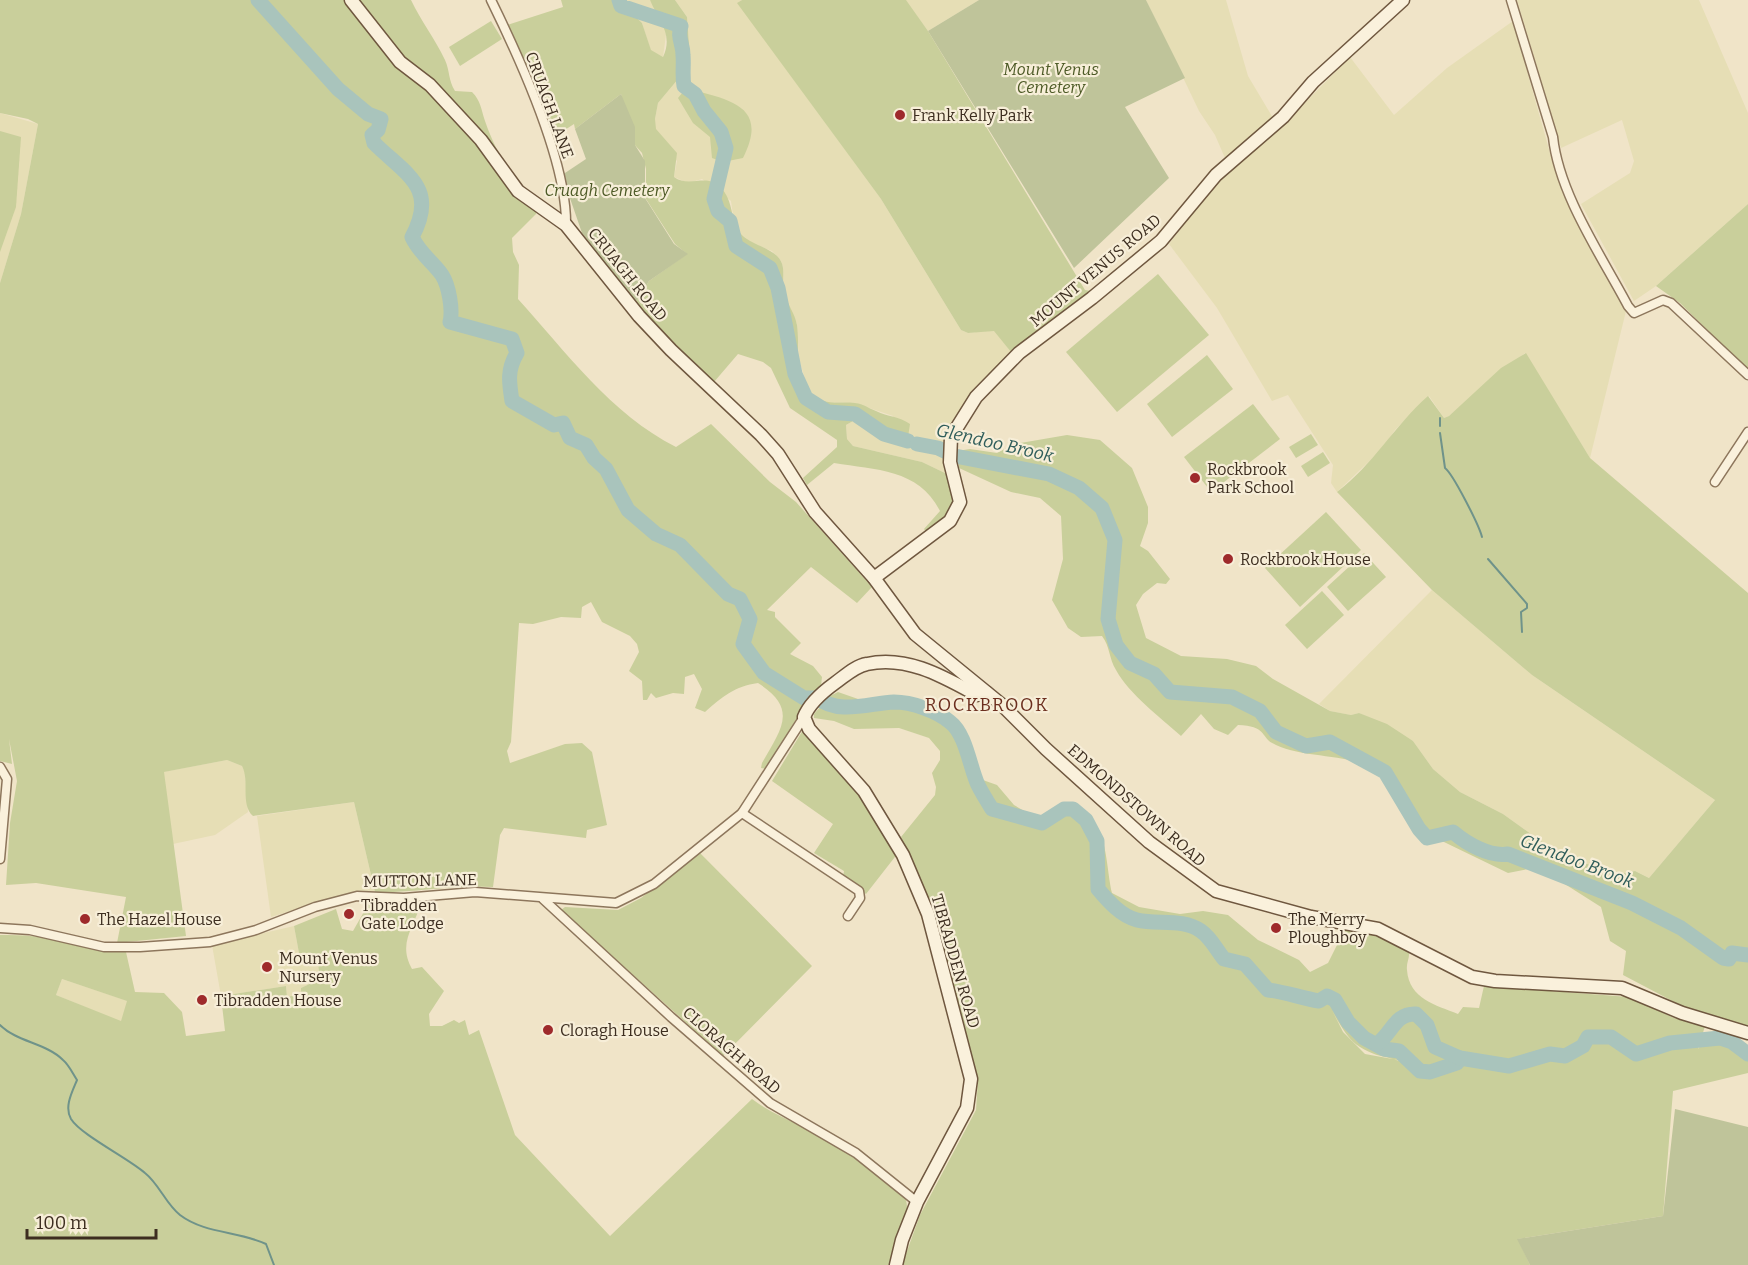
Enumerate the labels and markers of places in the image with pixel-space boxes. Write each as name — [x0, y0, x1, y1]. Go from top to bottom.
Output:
place label: Frank Kelly Park — [912, 106, 1032, 125]
marker: Frank Kelly Park — [893, 108, 907, 122]
place label: Rockbrook Park School — [1207, 460, 1295, 497]
marker: Rockbrook Park School — [1188, 471, 1202, 485]
place label: Rockbrook House — [1240, 550, 1371, 569]
marker: Rockbrook House — [1221, 552, 1235, 566]
place label: Tibradden Gate Lodge — [361, 896, 444, 933]
marker: Tibradden Gate Lodge — [342, 907, 356, 921]
place label: The Hazel House — [97, 910, 222, 929]
place label: The Merry Ploughboy — [1288, 910, 1367, 947]
marker: The Hazel House — [78, 912, 92, 926]
marker: The Merry Ploughboy — [1269, 921, 1283, 935]
place label: Mount Venus Nursery — [279, 949, 378, 986]
marker: Mount Venus Nursery — [260, 960, 274, 974]
place label: Tibradden House — [214, 991, 341, 1010]
marker: Tibradden House — [195, 993, 209, 1007]
place label: Cloragh House — [560, 1021, 669, 1040]
marker: Cloragh House — [541, 1023, 555, 1037]

